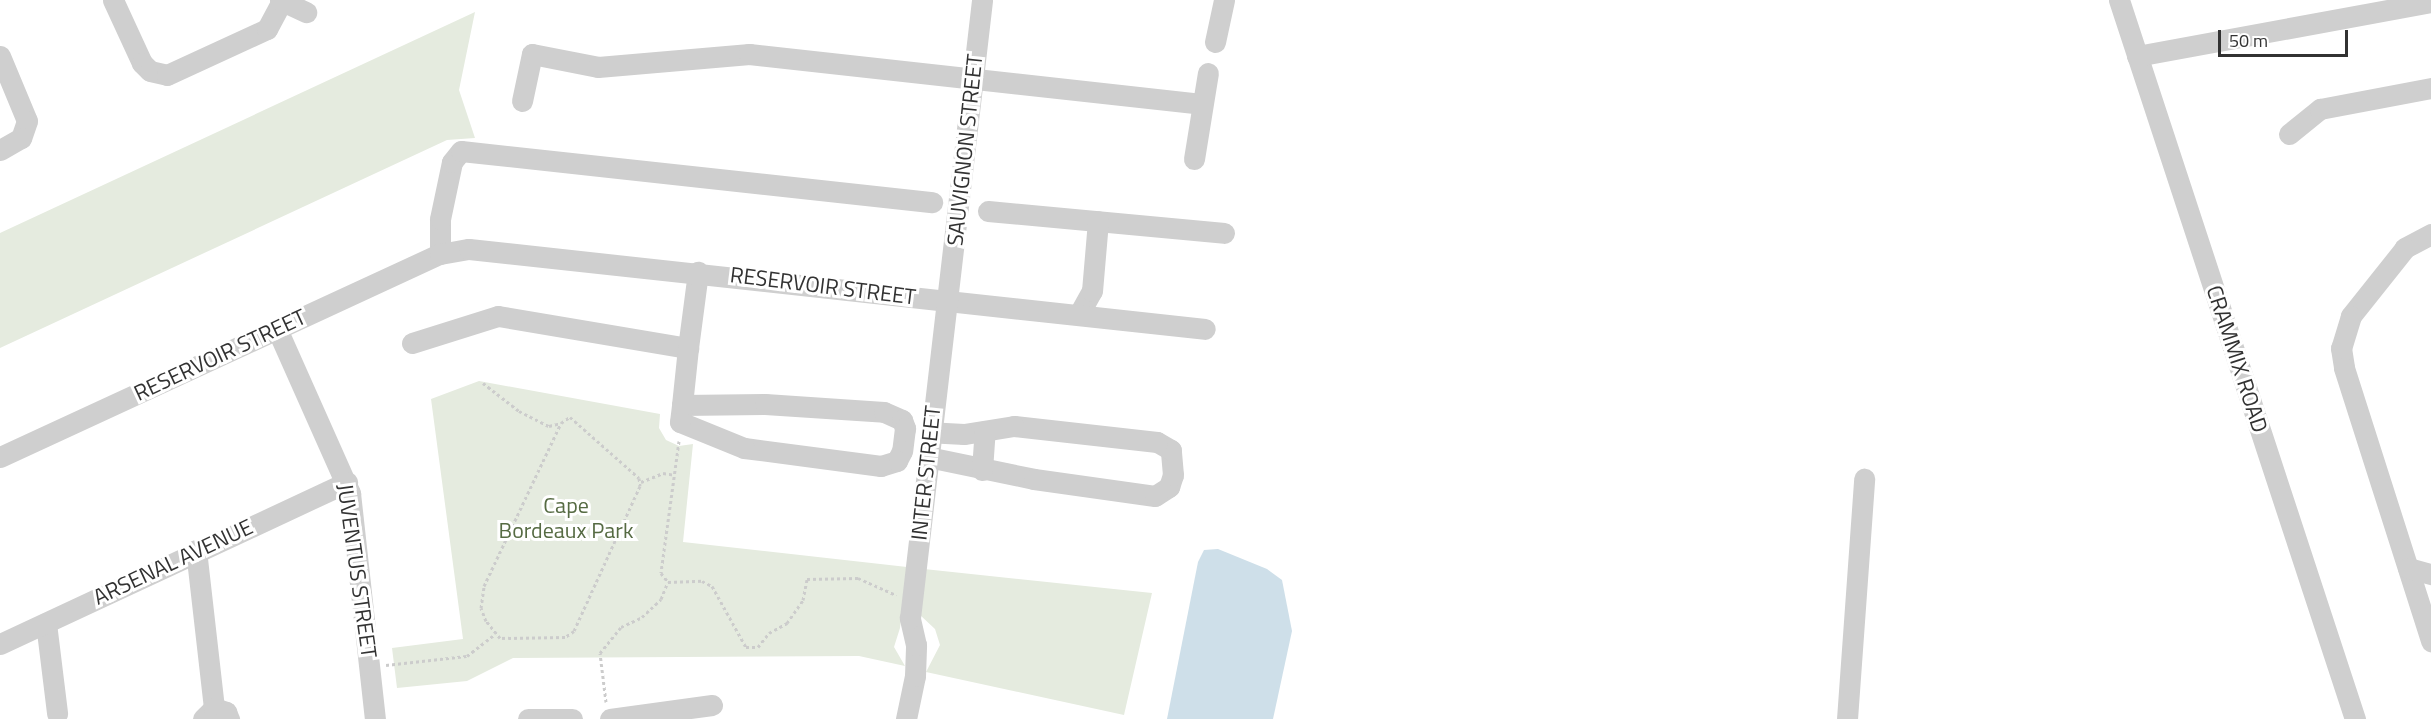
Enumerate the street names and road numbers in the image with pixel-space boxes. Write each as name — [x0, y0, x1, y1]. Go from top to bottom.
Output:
street label: SAUVIGNON STREET — [942, 53, 988, 247]
street label: RESERVOIR STREET — [729, 262, 917, 310]
street label: CRAMMIX ROAD — [2201, 282, 2273, 436]
street label: RESERVOIR STREET — [130, 304, 310, 406]
street label: INTER STREET — [906, 404, 946, 542]
street label: JUVENTUS STREET — [332, 482, 382, 660]
street label: ARSENAL AVENUE — [89, 514, 257, 610]

